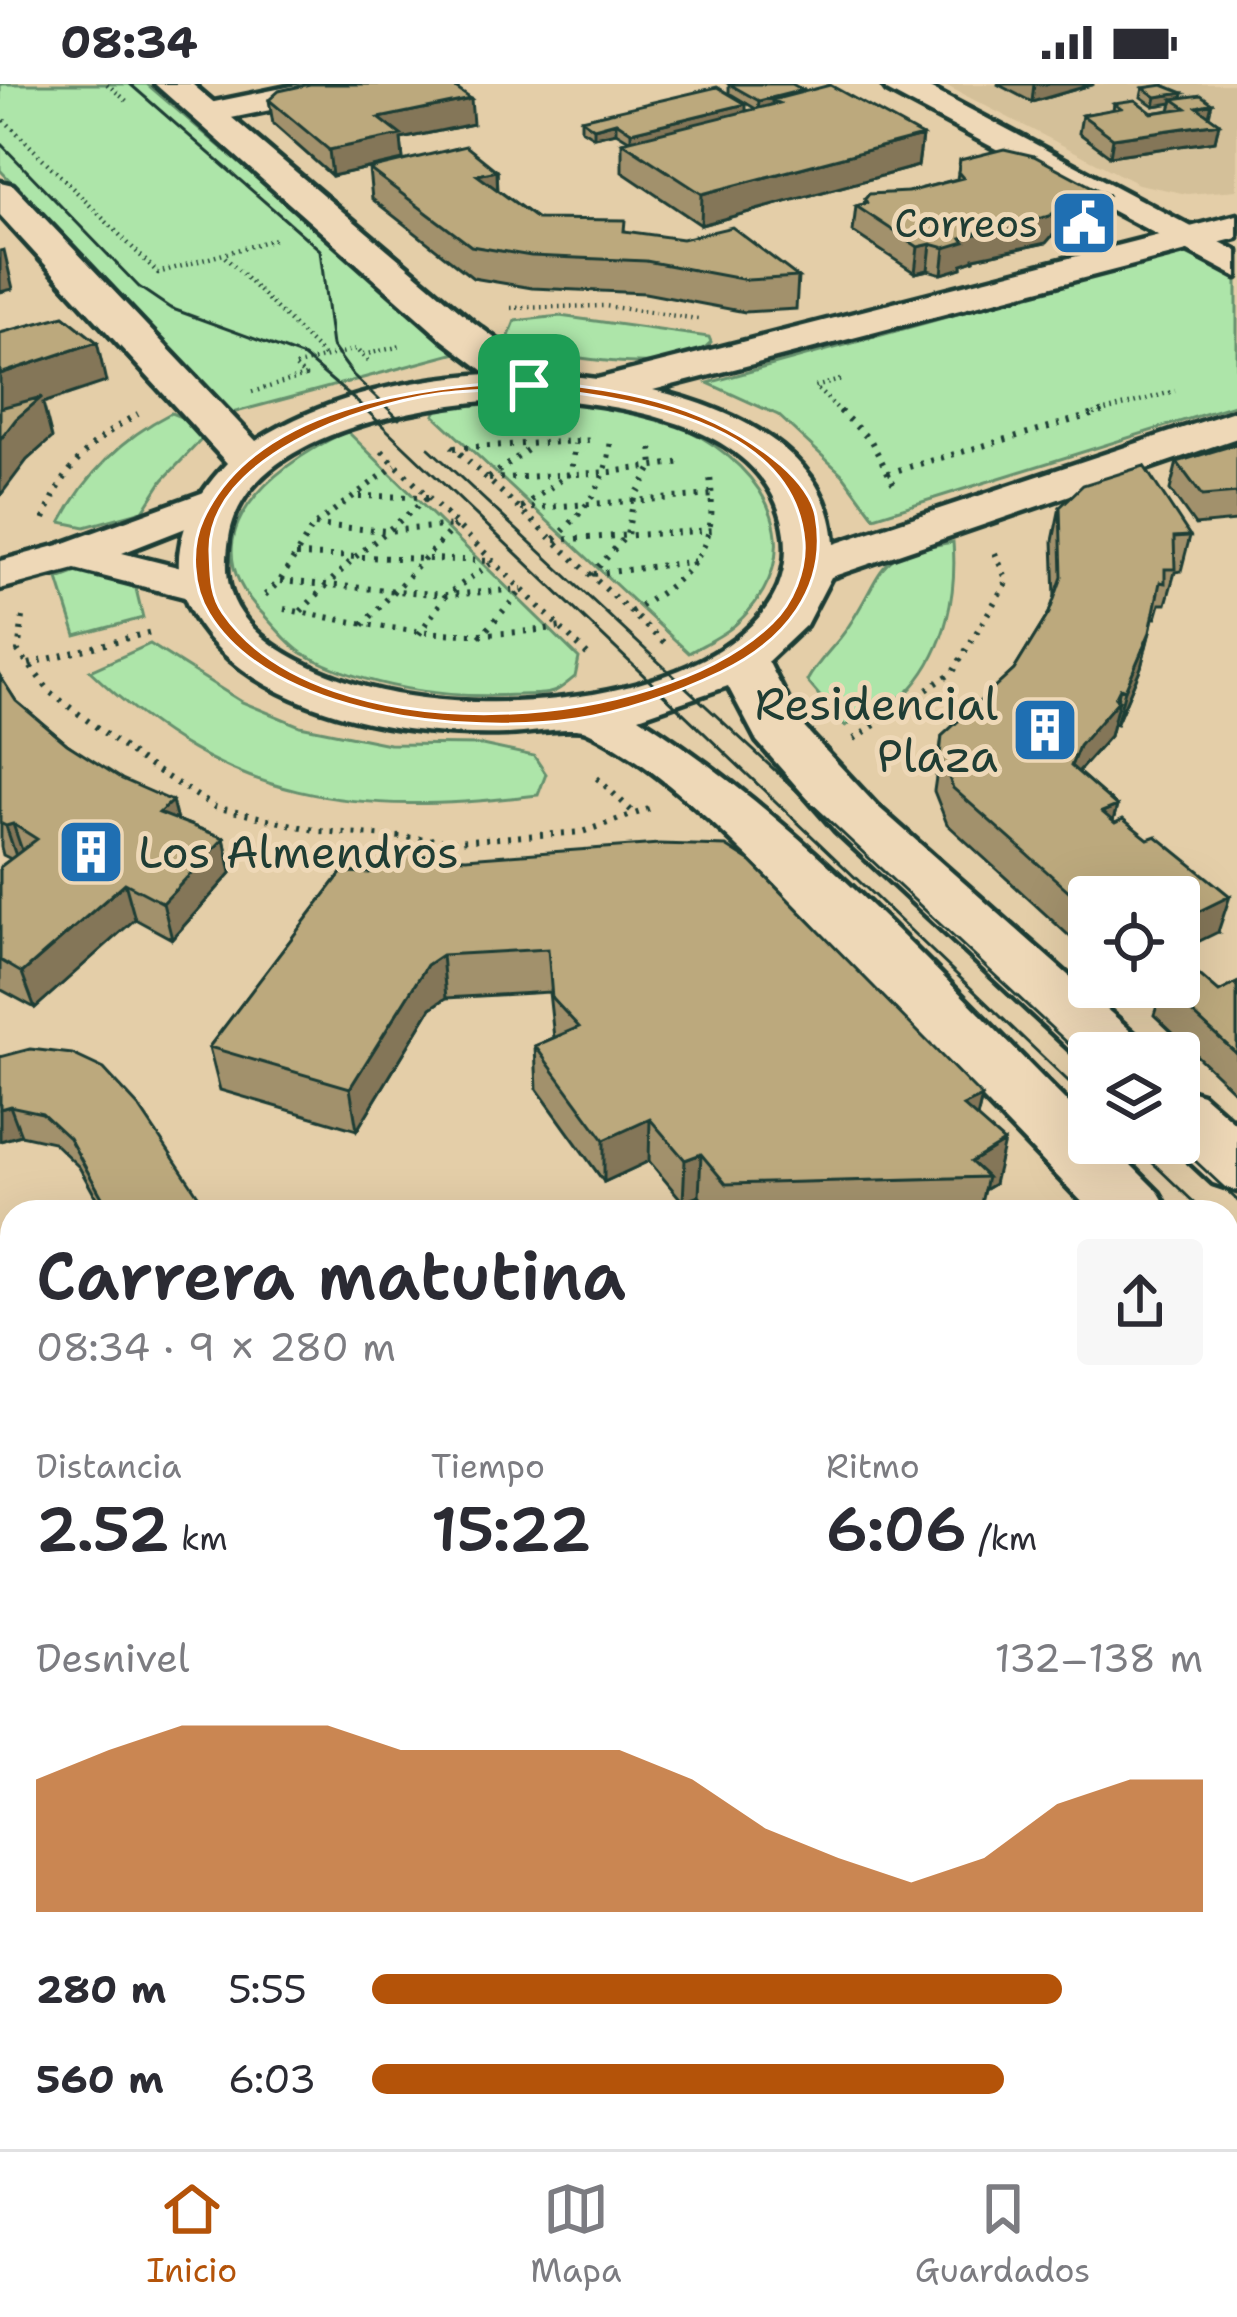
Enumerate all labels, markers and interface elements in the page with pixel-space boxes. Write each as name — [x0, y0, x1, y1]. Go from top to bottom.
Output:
text: 08:34 — [60, 12, 198, 72]
public building icon: Correos — [1049, 188, 1119, 258]
place label: Correos — [894, 197, 1038, 249]
pin — [478, 334, 580, 436]
icon: arrive — [496, 352, 562, 418]
place label: Residencial Plaza — [754, 674, 998, 786]
building icon: Residencial Plaza — [1010, 695, 1080, 765]
building icon: Los Almendros — [56, 817, 126, 887]
place label: Los Almendros — [138, 822, 459, 882]
map controls — [1068, 876, 1200, 1164]
button: locate — [1068, 876, 1200, 1008]
button: layers — [1068, 1032, 1200, 1164]
text: Carrera matutina — [36, 1232, 626, 1320]
button: share — [1077, 1239, 1203, 1365]
text: 08:34 · 9 × 280 m — [36, 1321, 396, 1373]
text: Distancia — [36, 1444, 181, 1489]
text: Tiempo — [431, 1444, 545, 1489]
text: Ritmo — [826, 1444, 920, 1489]
text: 2.52 — [36, 1489, 170, 1569]
text: 15:22 — [431, 1489, 591, 1569]
text: 6:06 — [826, 1489, 967, 1569]
text: km — [170, 1516, 228, 1561]
text: /km — [967, 1516, 1037, 1561]
text: Desnivel — [36, 1632, 190, 1684]
text: 132–138 m — [994, 1632, 1203, 1684]
text: 280 m — [36, 1963, 166, 2015]
text: 5:55 — [228, 1963, 307, 2015]
text: 560 m — [36, 2053, 164, 2105]
text: 6:03 — [228, 2053, 316, 2105]
tab: Inicio — [147, 2176, 237, 2293]
tab: Mapa — [530, 2176, 622, 2293]
tab: Guardados — [915, 2176, 1090, 2293]

